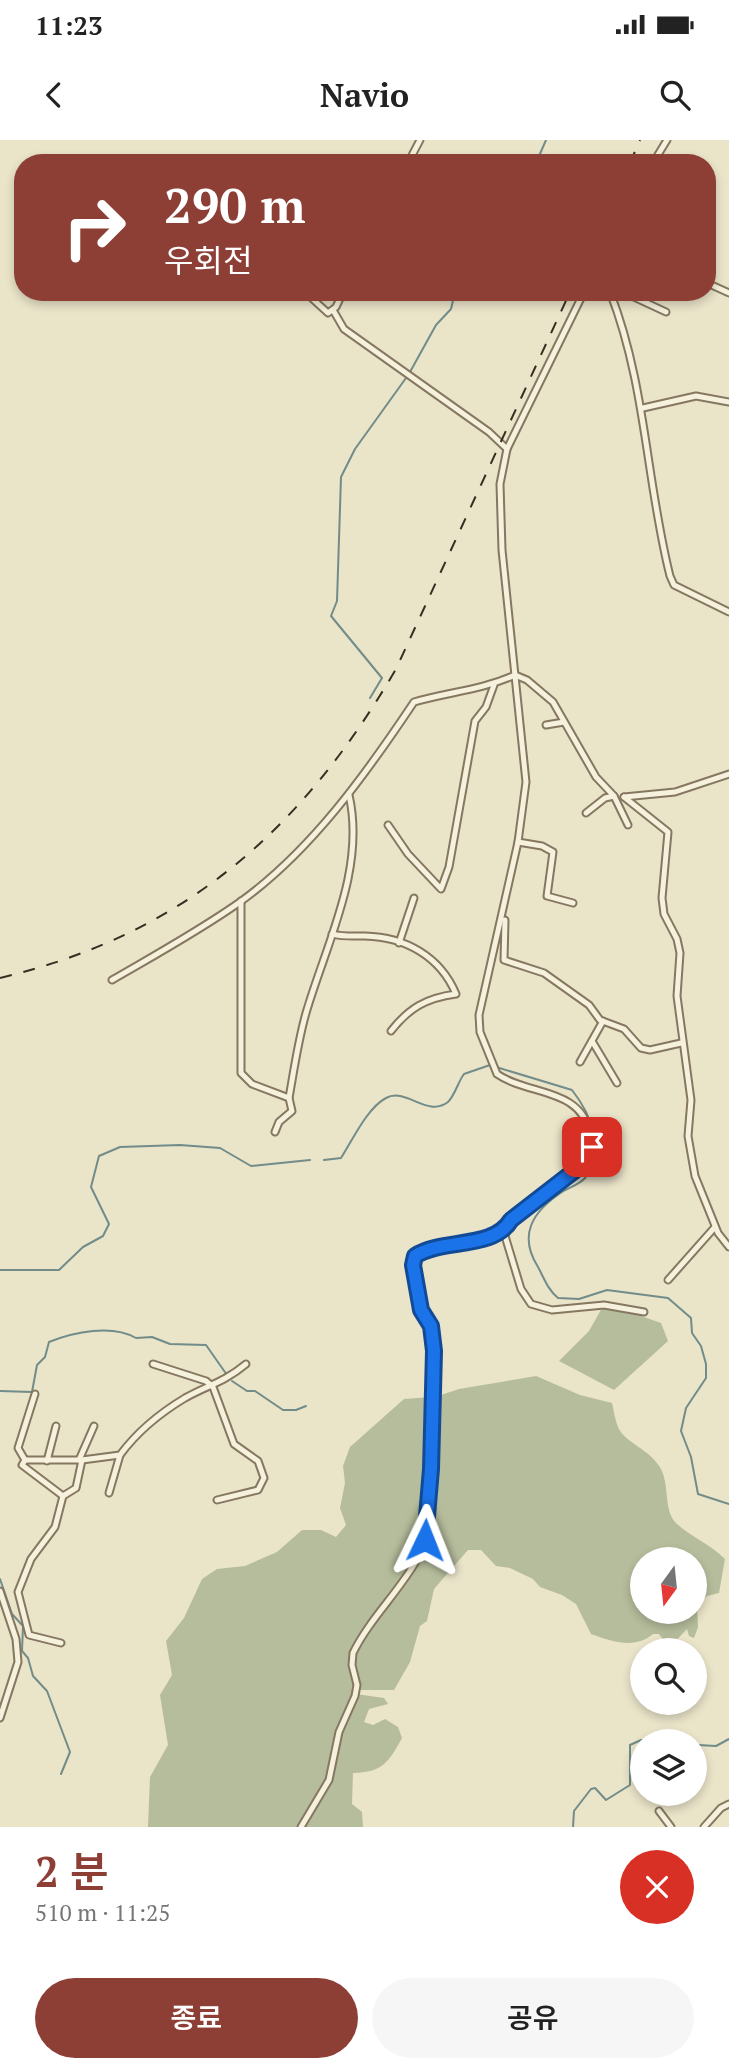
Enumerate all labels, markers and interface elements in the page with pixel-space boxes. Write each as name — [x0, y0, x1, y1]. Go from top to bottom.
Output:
text: 11:23 — [35, 8, 103, 42]
text: Navio — [320, 74, 409, 116]
icon: back — [35, 76, 73, 114]
icon: search — [656, 76, 694, 114]
text: 290 m — [164, 172, 306, 237]
icon: right — [49, 182, 140, 273]
text: 우회전 — [164, 239, 252, 281]
pin — [562, 1117, 622, 1177]
icon: arrive — [573, 1128, 611, 1166]
position arrow — [388, 1503, 462, 1577]
north arrow — [630, 1547, 707, 1624]
map controls — [630, 1547, 707, 1806]
button: search — [630, 1638, 707, 1715]
button: layers — [630, 1729, 707, 1806]
text: 2 분 — [35, 1843, 109, 1899]
button: close — [620, 1850, 694, 1924]
text: 510 m · 11:25 — [35, 1897, 170, 1928]
button: 종료 — [35, 1978, 358, 2058]
button: 공유 — [372, 1978, 694, 2058]

